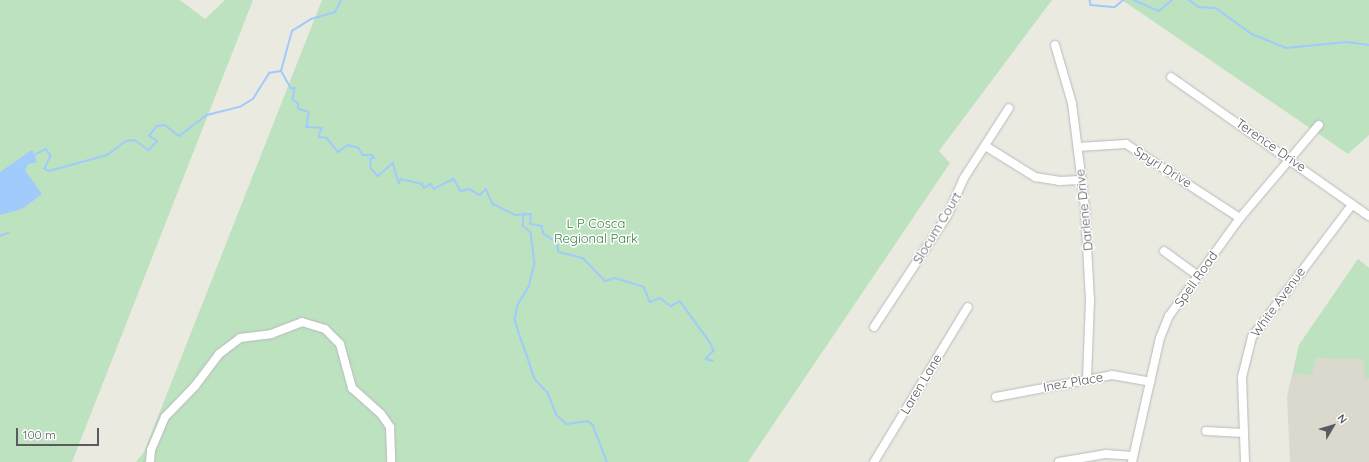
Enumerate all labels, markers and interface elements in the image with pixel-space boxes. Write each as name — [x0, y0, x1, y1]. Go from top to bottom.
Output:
street label: Terence Drive — [1233, 115, 1309, 175]
street label: Spyri Drive — [1131, 143, 1195, 191]
street label: Darlene Drive — [1072, 168, 1096, 252]
street label: Slocum Court — [910, 189, 964, 267]
park label: L P Cosca Regional Park — [554, 216, 638, 247]
street label: Spell Road — [1171, 248, 1221, 310]
street label: White Avenue — [1247, 264, 1309, 340]
street label: Laren Lane — [897, 351, 945, 417]
street label: Inez Place — [1042, 369, 1104, 395]
north arrow — [1313, 406, 1353, 446]
text: N — [1334, 411, 1350, 426]
scale bar — [18, 420, 101, 446]
text: 100 m — [23, 427, 56, 442]

